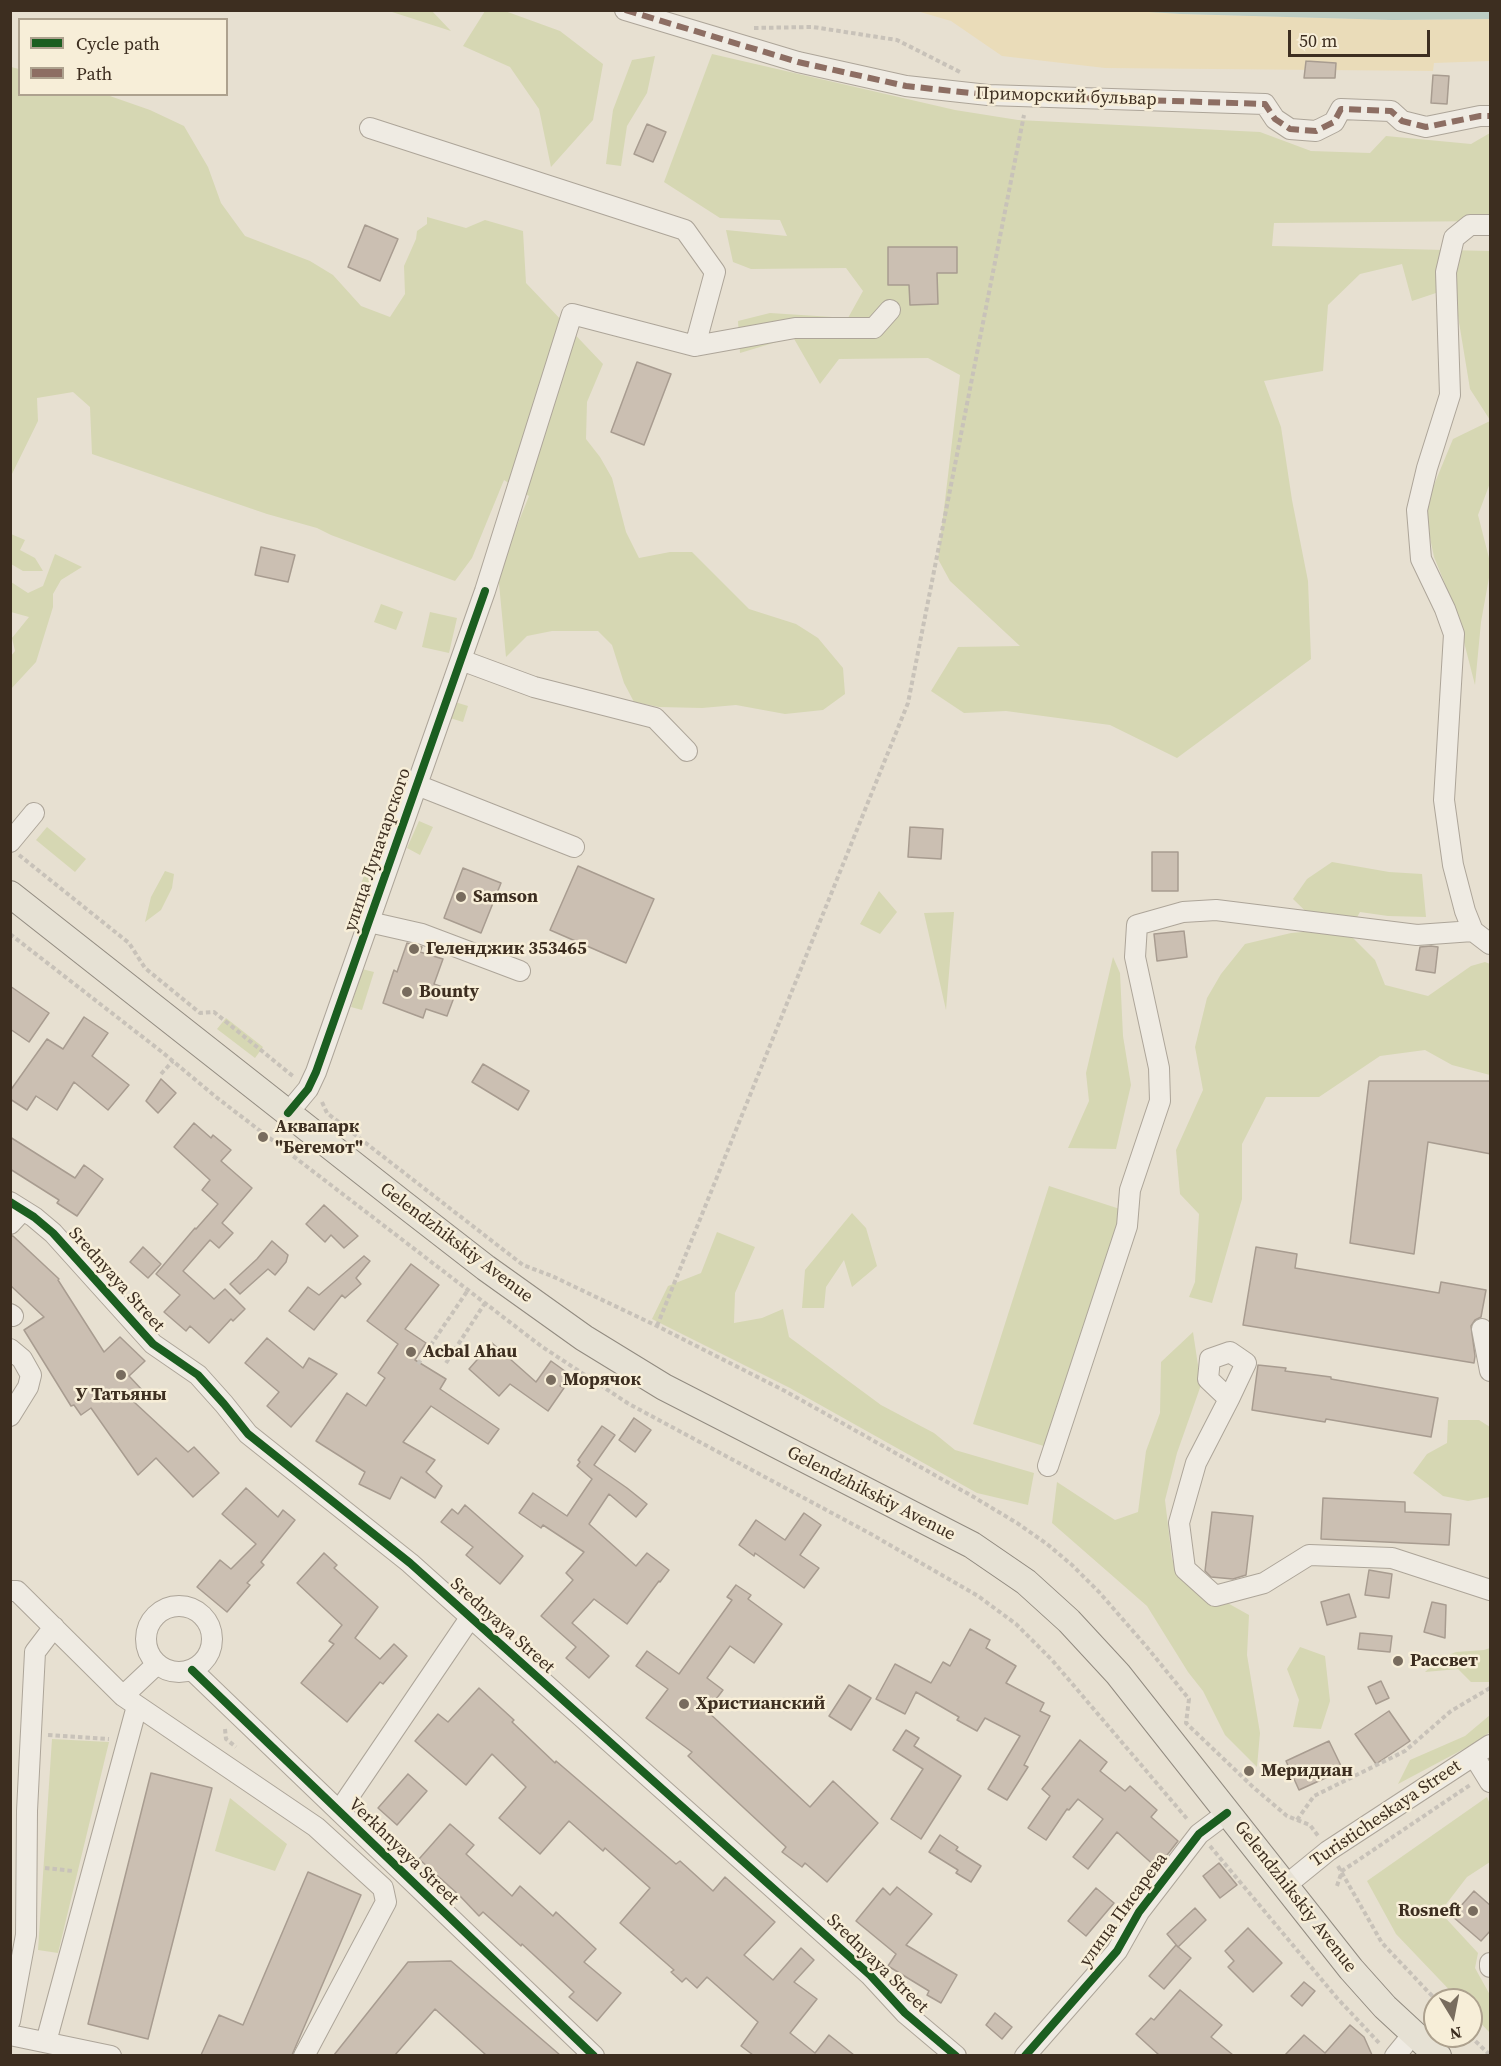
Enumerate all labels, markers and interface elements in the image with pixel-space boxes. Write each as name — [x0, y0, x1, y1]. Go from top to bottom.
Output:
legend — [18, 18, 228, 96]
scale bar — [1291, 18, 1434, 56]
text: 50 m — [1299, 28, 1337, 53]
text: Cycle path — [76, 31, 160, 56]
text: Path — [76, 61, 112, 86]
street label: Приморский бульвар — [975, 83, 1157, 111]
street label: улица Луначарского — [340, 765, 416, 935]
place label: Samson — [473, 886, 538, 908]
marker: Samson — [454, 890, 468, 904]
place label: Геленджик 353465 — [426, 938, 587, 960]
marker: Геленджик 353465 — [407, 942, 421, 956]
place label: Bounty — [419, 981, 479, 1003]
marker: Bounty — [400, 985, 414, 999]
place label: Аквапарк "Бегемот" — [275, 1116, 363, 1158]
marker: Аквапарк "Бегемот" — [256, 1130, 270, 1144]
street label: Gelendzhikskiy Avenue — [375, 1178, 537, 1308]
street label: Srednyaya Street — [63, 1223, 169, 1337]
place label: Acbal Ahau — [423, 1341, 517, 1363]
marker: Acbal Ahau — [404, 1345, 418, 1359]
marker: У Татьяны — [114, 1368, 128, 1382]
place label: Морячок — [563, 1369, 641, 1391]
marker: Морячок — [544, 1373, 558, 1387]
place label: У Татьяны — [75, 1384, 167, 1406]
street label: Gelendzhikskiy Avenue — [783, 1442, 959, 1546]
street label: Srednyaya Street — [445, 1573, 559, 1679]
place label: Рассвет — [1410, 1650, 1478, 1672]
marker: Рассвет — [1391, 1654, 1405, 1668]
place label: Христианский — [696, 1693, 825, 1715]
marker: Христианский — [677, 1697, 691, 1711]
street label: Turisticheskaya Street — [1307, 1756, 1465, 1872]
place label: Меридиан — [1261, 1760, 1353, 1782]
marker: Меридиан — [1242, 1764, 1256, 1778]
street label: Verkhnyaya Street — [343, 1794, 463, 1910]
street label: Gelendzhikskiy Avenue — [1229, 1817, 1361, 1977]
street label: улица Писарева — [1075, 1849, 1173, 1971]
place label: Rosneft — [1398, 1900, 1461, 1922]
marker: Rosneft — [1466, 1904, 1480, 1918]
street label: Srednyaya Street — [822, 1910, 932, 2018]
north arrow — [1423, 1988, 1483, 2048]
text: N — [1448, 2022, 1463, 2046]

